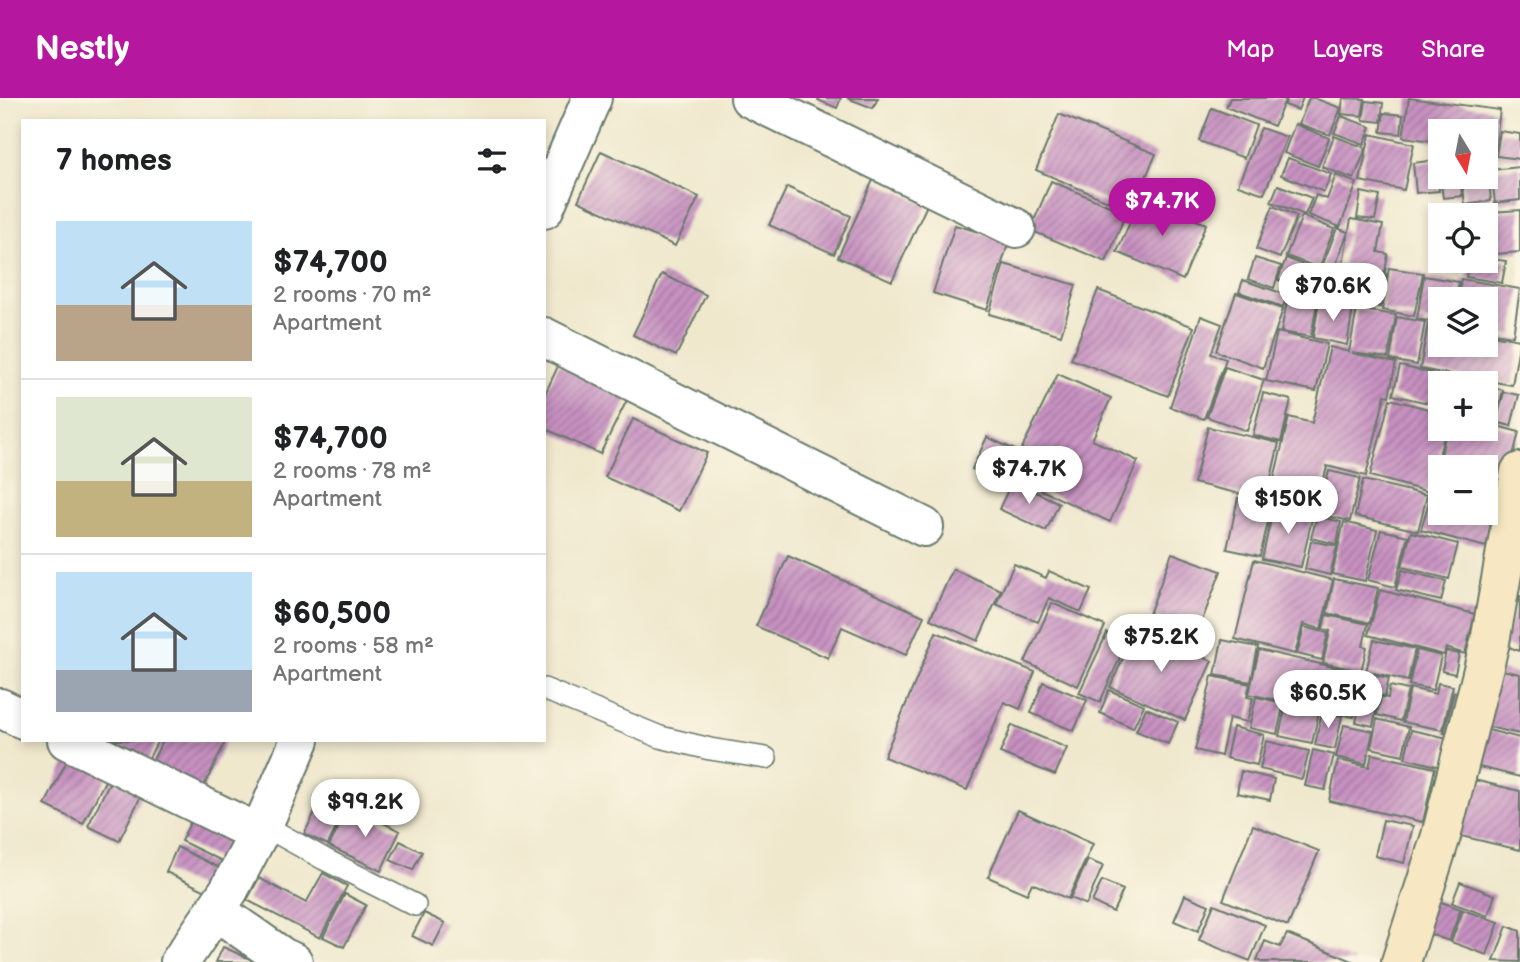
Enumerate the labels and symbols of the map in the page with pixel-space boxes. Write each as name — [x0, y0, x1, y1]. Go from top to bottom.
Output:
north arrow — [1428, 119, 1498, 189]
pin: $74.7K — [1105, 178, 1219, 238]
pin: $70.6K — [1276, 264, 1390, 323]
pin: $74.7K — [972, 446, 1086, 506]
pin: $150K — [1239, 476, 1337, 536]
pin: $75.2K — [1104, 614, 1218, 674]
pin: $60.5K — [1271, 670, 1385, 730]
pin: $99.2K — [308, 780, 422, 839]

